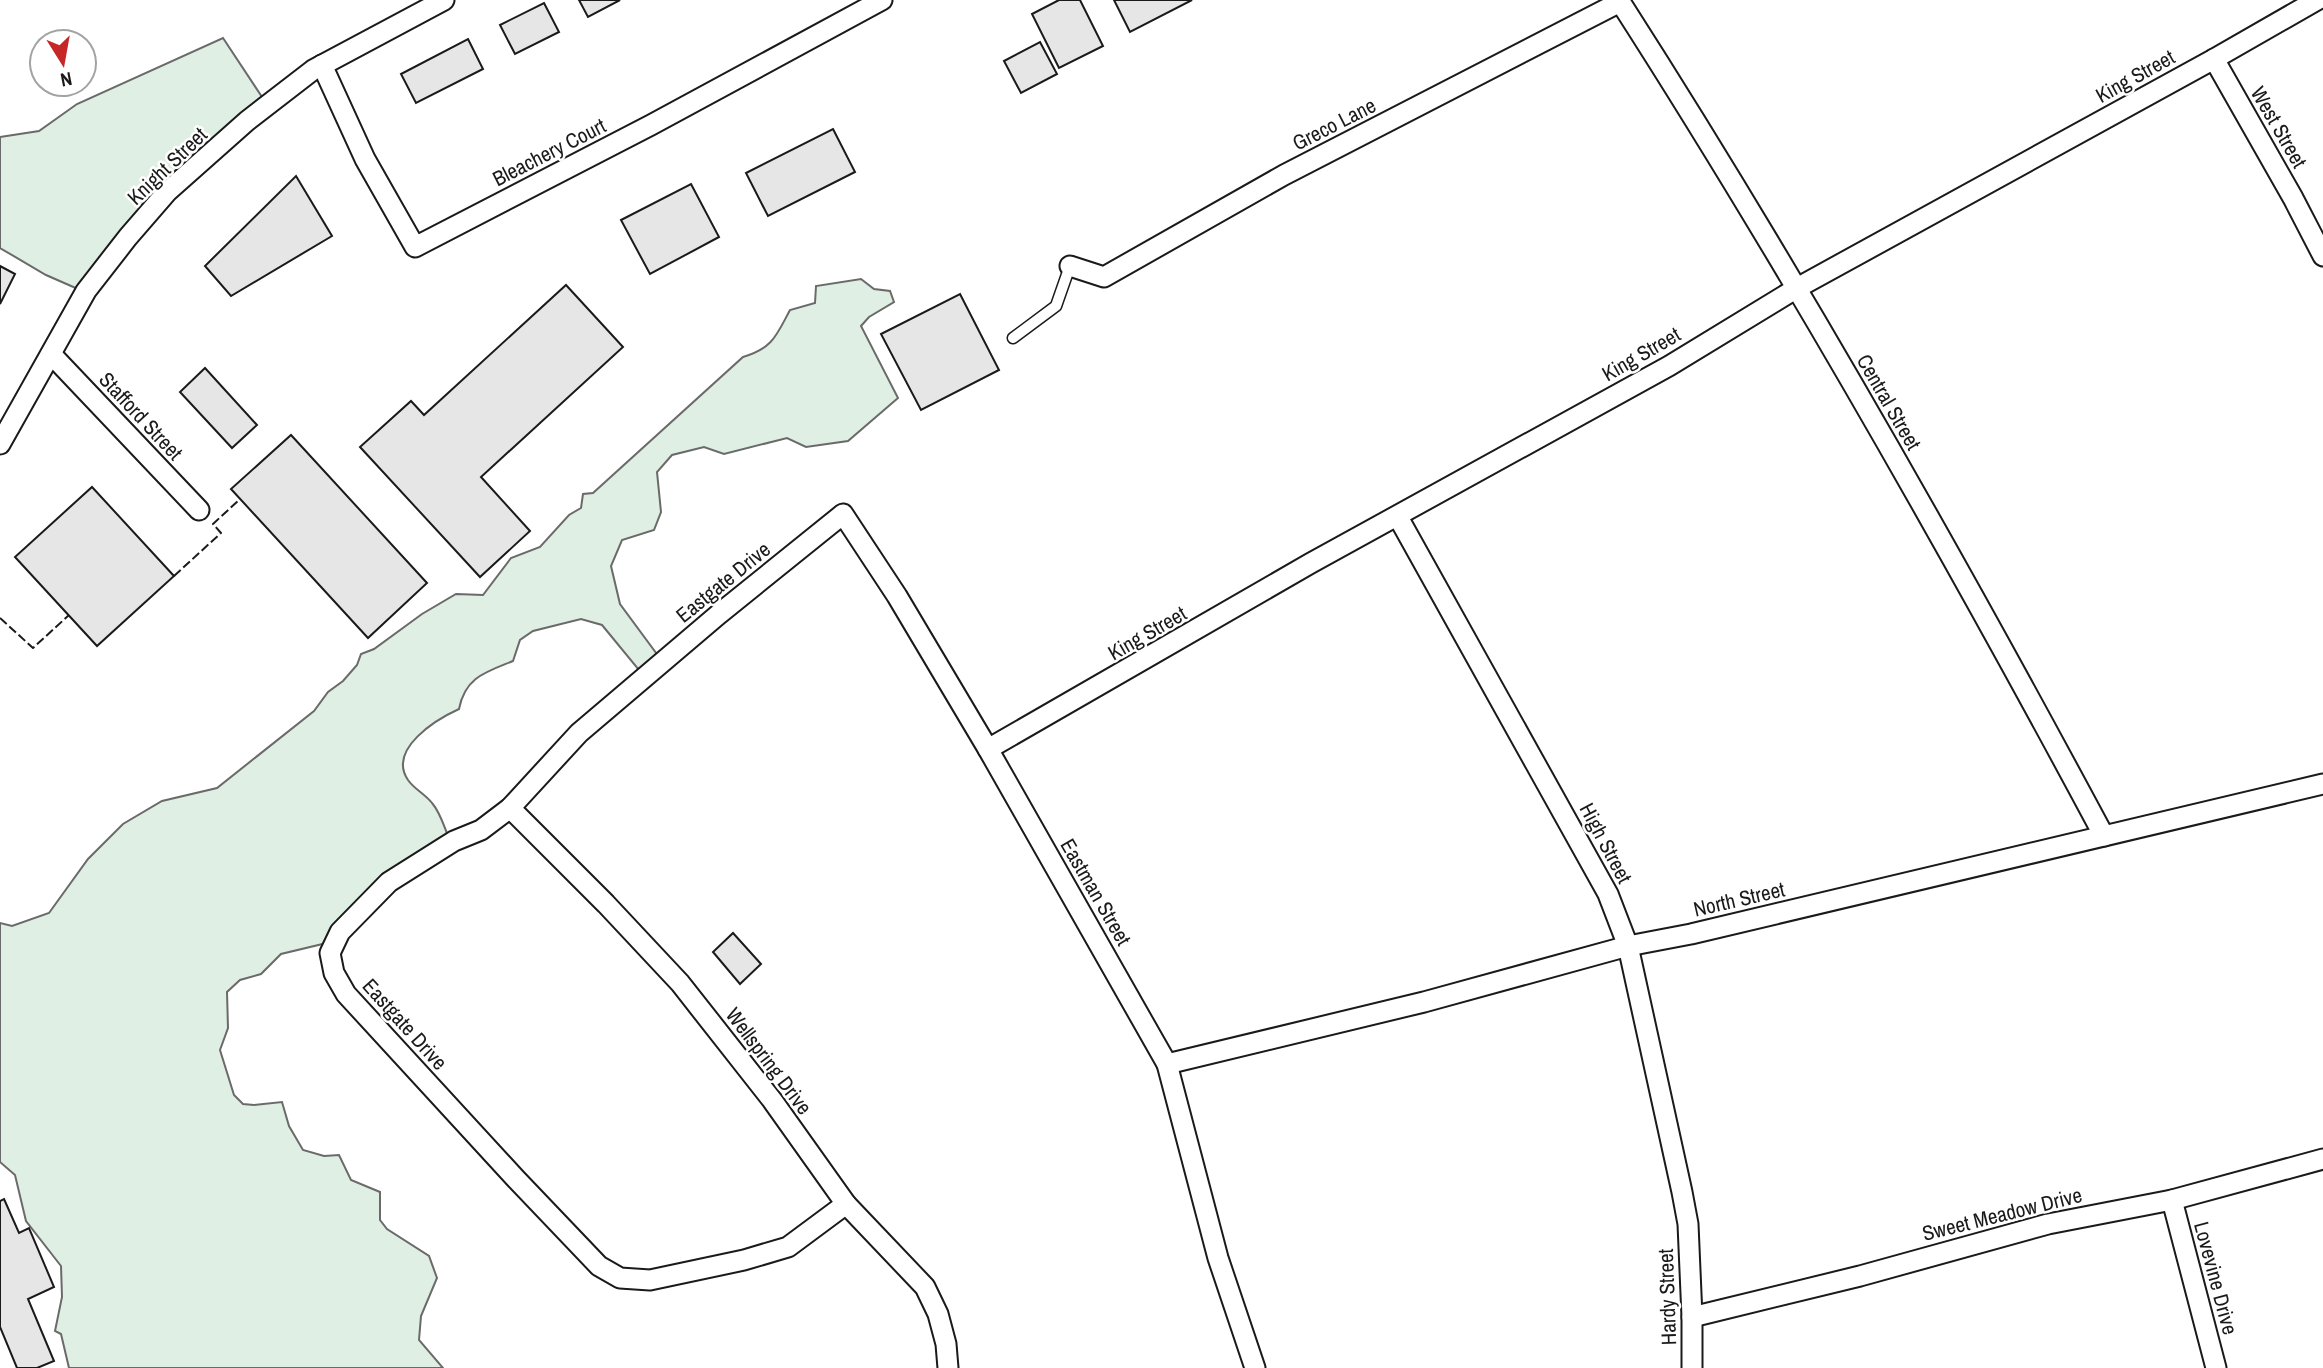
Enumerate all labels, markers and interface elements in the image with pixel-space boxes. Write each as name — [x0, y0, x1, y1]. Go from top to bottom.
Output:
north arrow — [28, 28, 98, 98]
street label: King Street — [2090, 42, 2180, 110]
text: N — [58, 66, 74, 94]
street label: West Street — [2244, 81, 2314, 173]
street label: Greco Lane — [1287, 91, 1381, 157]
street label: Bleachery Court — [487, 111, 611, 193]
street label: Knight Street — [121, 121, 213, 211]
street label: King Street — [1596, 320, 1686, 388]
street label: Central Street — [1850, 349, 1928, 455]
street label: Stafford Street — [93, 366, 190, 467]
street label: Eastgate Drive — [670, 535, 776, 629]
street label: King Street — [1102, 599, 1192, 667]
street label: High Street — [1573, 798, 1639, 888]
street label: Eastman Street — [1054, 833, 1138, 951]
street label: North Street — [1691, 874, 1788, 924]
street label: Eastgate Drive — [356, 972, 454, 1076]
street label: Wellspring Drive — [719, 1002, 819, 1120]
street label: Sweet Meadow Drive — [1919, 1180, 2085, 1248]
street label: Lovevine Drive — [2187, 1218, 2245, 1338]
street label: Hardy Street — [1651, 1248, 1683, 1346]

